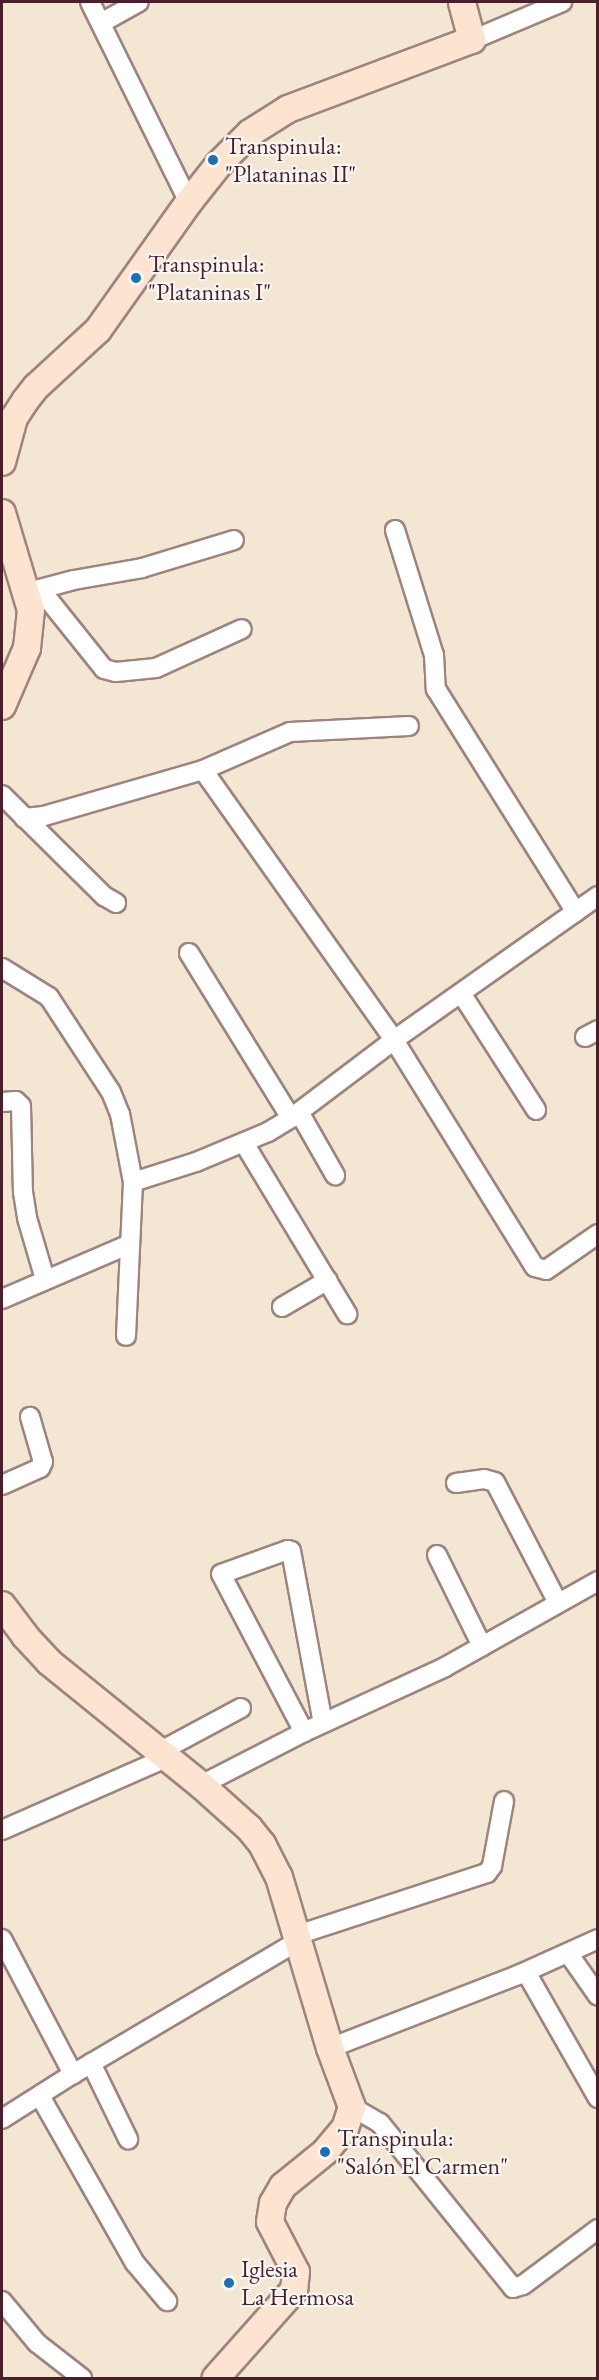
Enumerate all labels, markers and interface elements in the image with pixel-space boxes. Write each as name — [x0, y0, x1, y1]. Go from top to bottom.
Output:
place label: Transpinula: "Plataninas II" — [225, 132, 356, 188]
marker: Transpinula: "Plataninas II" — [206, 153, 220, 167]
place label: Transpinula: "Plataninas I" — [148, 250, 271, 306]
marker: Transpinula: "Plataninas I" — [129, 271, 143, 285]
place label: Transpinula: "Salón El Carmen" — [337, 2124, 508, 2180]
marker: Transpinula: "Salón El Carmen" — [318, 2145, 332, 2159]
place label: Iglesia La Hermosa — [241, 2255, 354, 2311]
marker: Iglesia La Hermosa — [222, 2276, 236, 2290]

